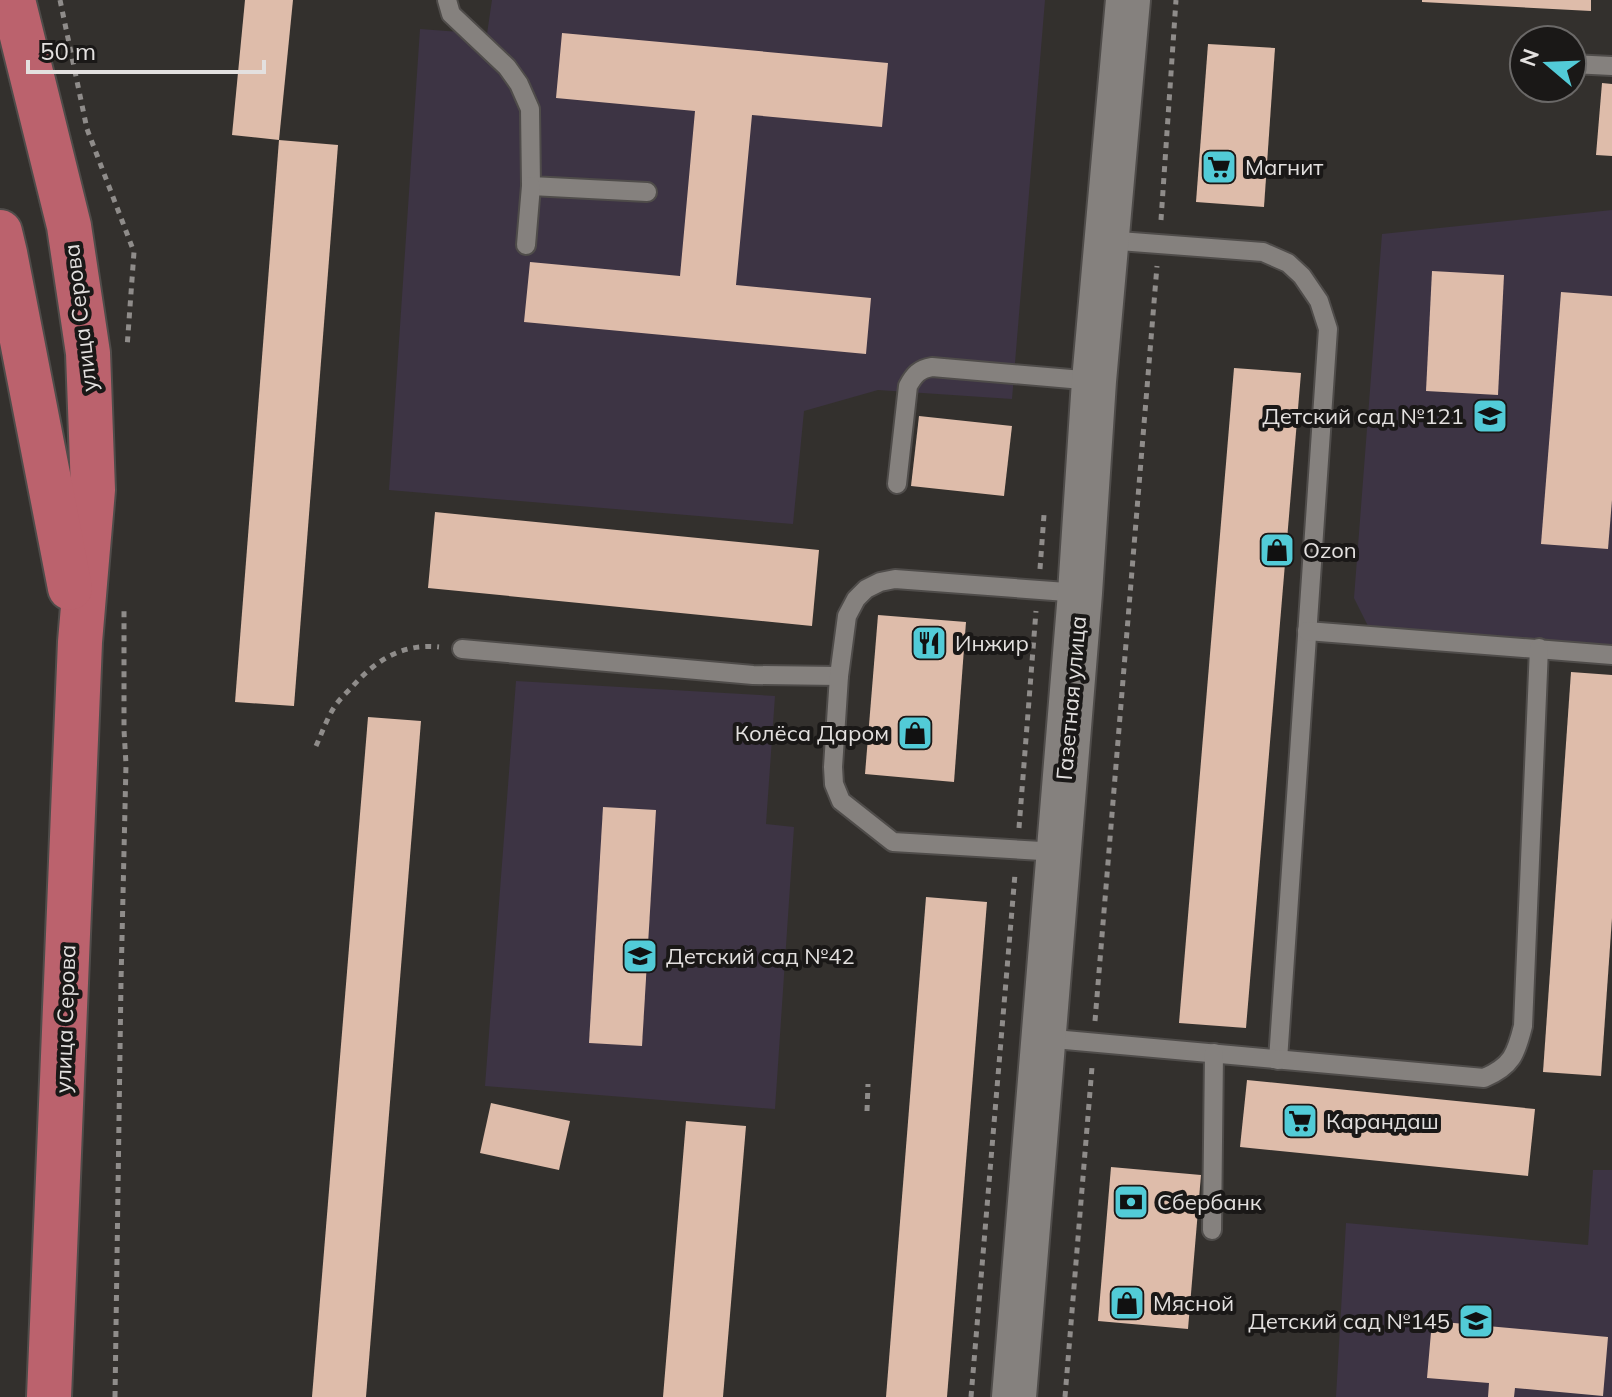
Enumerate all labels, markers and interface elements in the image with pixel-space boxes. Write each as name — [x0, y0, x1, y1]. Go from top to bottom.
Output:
scale bar — [28, 24, 264, 74]
north arrow — [1508, 24, 1588, 104]
text: 50 m — [40, 36, 96, 66]
text: N — [1513, 45, 1545, 70]
supermarket icon: Магнит — [1200, 148, 1238, 186]
place label: Магнит — [1245, 153, 1323, 181]
street label: улица Серова — [57, 242, 103, 394]
school or university icon: Детский сад №121 — [1471, 397, 1509, 435]
place label: Детский сад №121 — [1262, 402, 1464, 430]
shop icon: Ozon — [1258, 531, 1296, 569]
place label: Ozon — [1303, 536, 1357, 564]
street label: Газетная улица — [1050, 615, 1092, 781]
restaurant icon: Инжир — [910, 624, 948, 662]
place label: Инжир — [955, 629, 1029, 657]
shop icon: Колёса Даром — [896, 714, 934, 752]
place label: Колёса Даром — [735, 719, 889, 747]
school or university icon: Детский сад №42 — [621, 937, 659, 975]
place label: Детский сад №42 — [666, 942, 855, 970]
street label: улица Серова — [48, 944, 82, 1094]
supermarket icon: Карандаш — [1281, 1102, 1319, 1140]
place label: Карандаш — [1326, 1107, 1439, 1135]
bank icon: Сбербанк — [1112, 1183, 1150, 1221]
place label: Сбербанк — [1157, 1188, 1262, 1216]
shop icon: Мясной — [1108, 1284, 1146, 1322]
place label: Мясной — [1153, 1289, 1234, 1317]
school or university icon: Детский сад №145 — [1457, 1302, 1495, 1340]
place label: Детский сад №145 — [1248, 1307, 1450, 1335]

